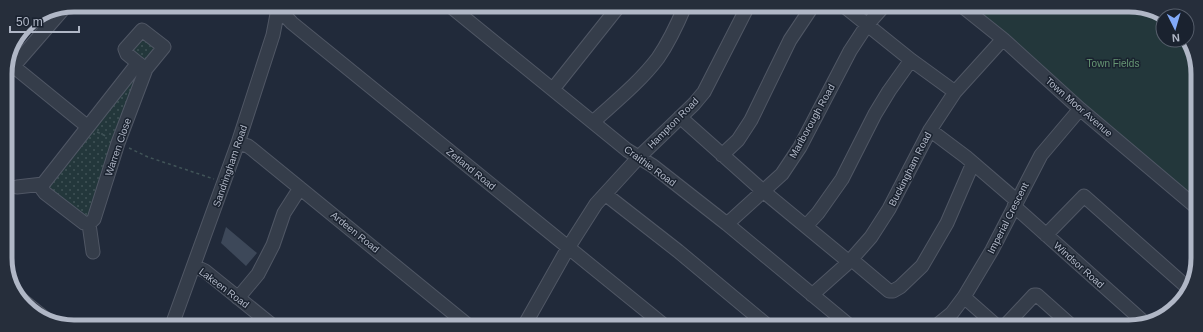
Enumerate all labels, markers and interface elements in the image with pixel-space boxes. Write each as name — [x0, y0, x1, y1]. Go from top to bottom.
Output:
scale bar — [10, 8, 79, 34]
north arrow — [1155, 8, 1195, 48]
text: 50 m — [16, 15, 43, 29]
text: N — [1171, 32, 1180, 44]
park label: Town Fields — [1087, 58, 1139, 69]
street label: Town Moor Avenue — [1043, 75, 1115, 139]
street label: Marlborough Road — [787, 82, 837, 160]
street label: Hampton Road — [645, 95, 701, 151]
street label: Warren Close — [103, 116, 133, 178]
street label: Sandringham Road — [211, 123, 249, 209]
street label: Buckingham Road — [887, 130, 933, 208]
street label: Craithie Road — [622, 144, 678, 188]
street label: Zetland Road — [444, 146, 498, 192]
street label: Imperial Crescent — [985, 180, 1031, 255]
street label: Ardeen Road — [329, 209, 381, 255]
street label: Windsor Road — [1052, 240, 1106, 290]
street label: Lakeen Road — [197, 266, 251, 310]

